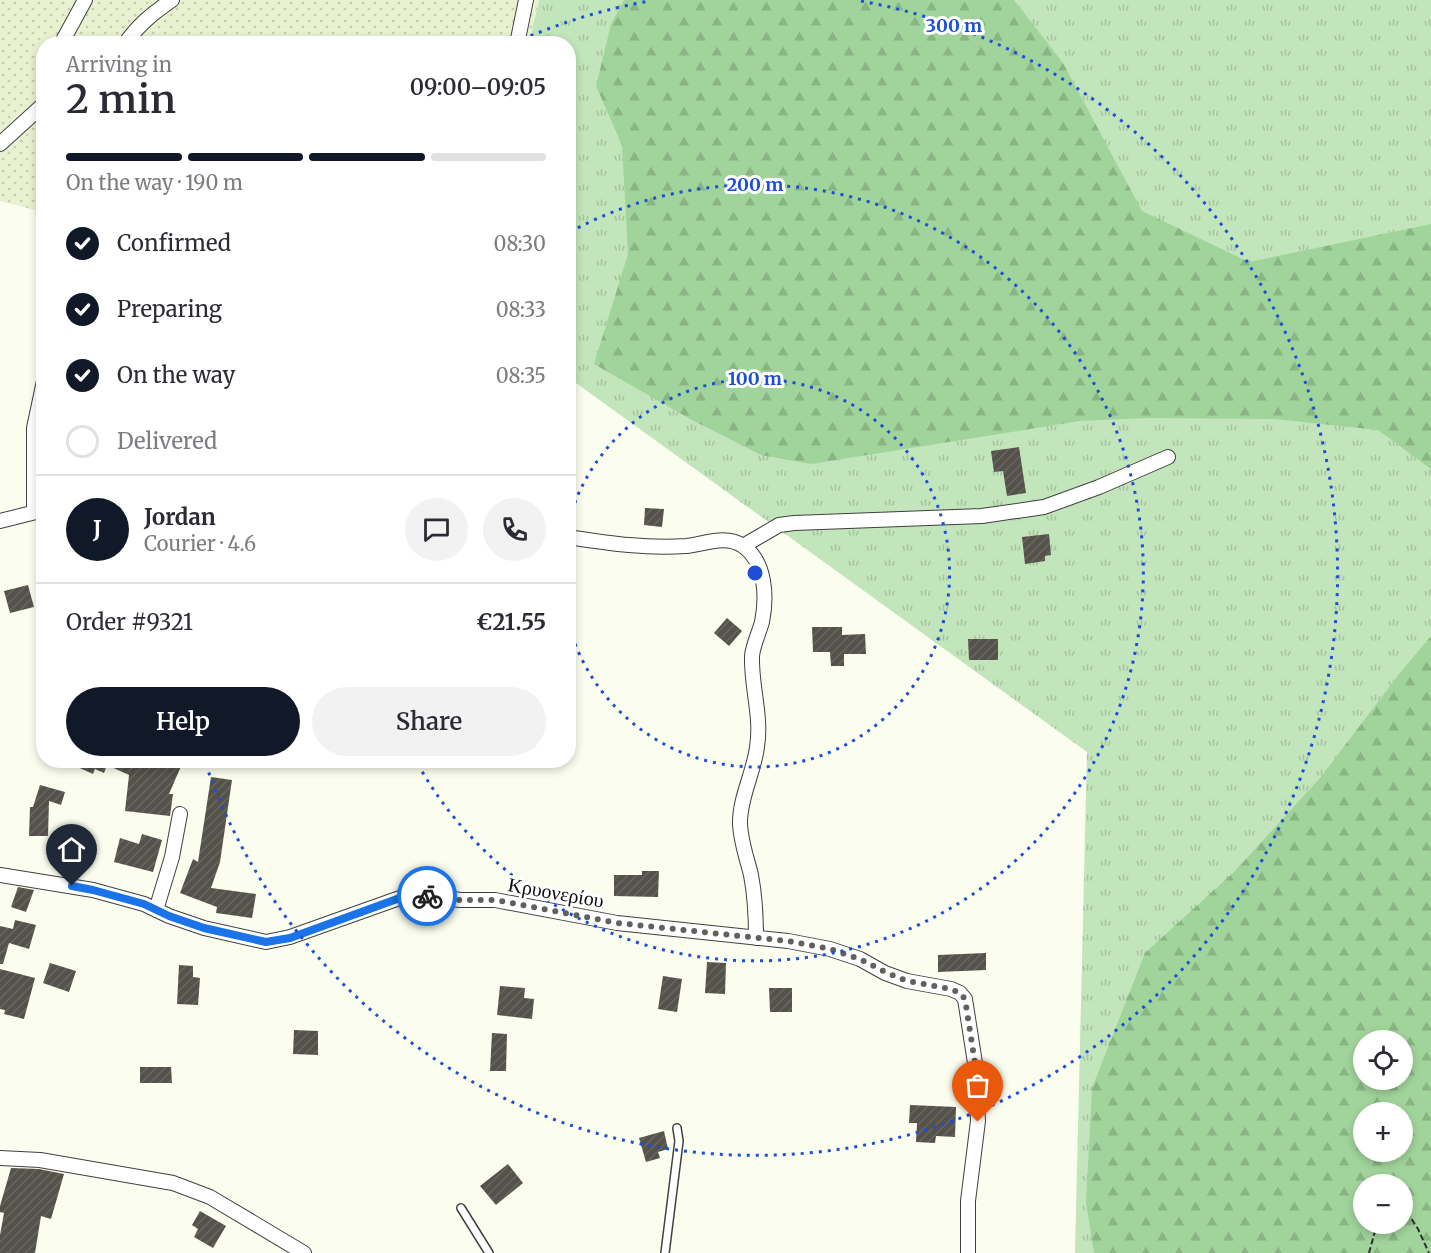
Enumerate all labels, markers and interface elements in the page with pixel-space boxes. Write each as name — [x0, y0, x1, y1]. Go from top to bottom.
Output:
text: 300 m — [926, 14, 982, 37]
text: Arriving in — [66, 52, 172, 77]
text: 09:00–09:05 — [410, 73, 546, 101]
text: 2 min — [66, 75, 176, 124]
text: On the way · 190 m — [66, 170, 243, 195]
text: 200 m — [727, 173, 783, 196]
icon: check — [66, 227, 99, 260]
text: Confirmed — [117, 229, 231, 257]
text: 08:30 — [494, 231, 546, 256]
icon: check — [66, 293, 99, 326]
text: Preparing — [117, 295, 222, 323]
text: 08:33 — [496, 297, 546, 322]
icon: check — [66, 359, 99, 392]
text: On the way — [117, 361, 235, 389]
text: 08:35 — [496, 363, 546, 388]
text: 100 m — [728, 367, 782, 390]
text: Delivered — [117, 427, 217, 455]
button: chat — [405, 498, 468, 561]
button: phone — [483, 498, 546, 561]
text: Jordan — [144, 503, 216, 531]
text: J — [93, 515, 102, 543]
text: Courier · 4.6 — [144, 531, 256, 556]
centre of rings — [745, 563, 765, 583]
text: Order #9321 — [66, 608, 193, 636]
text: €21.55 — [476, 608, 546, 636]
button: Help — [66, 687, 300, 756]
button: Share — [312, 687, 546, 756]
pin — [46, 824, 97, 886]
icon: home — [55, 833, 88, 866]
courier — [397, 866, 457, 926]
street label: Κρυονερίου — [506, 871, 606, 913]
icon: bike — [411, 880, 444, 913]
map controls — [1353, 1030, 1413, 1234]
button: locate — [1353, 1030, 1413, 1090]
pin — [952, 1060, 1003, 1122]
icon: bag — [961, 1069, 994, 1102]
button: + — [1353, 1102, 1413, 1162]
button: − — [1353, 1174, 1413, 1234]

